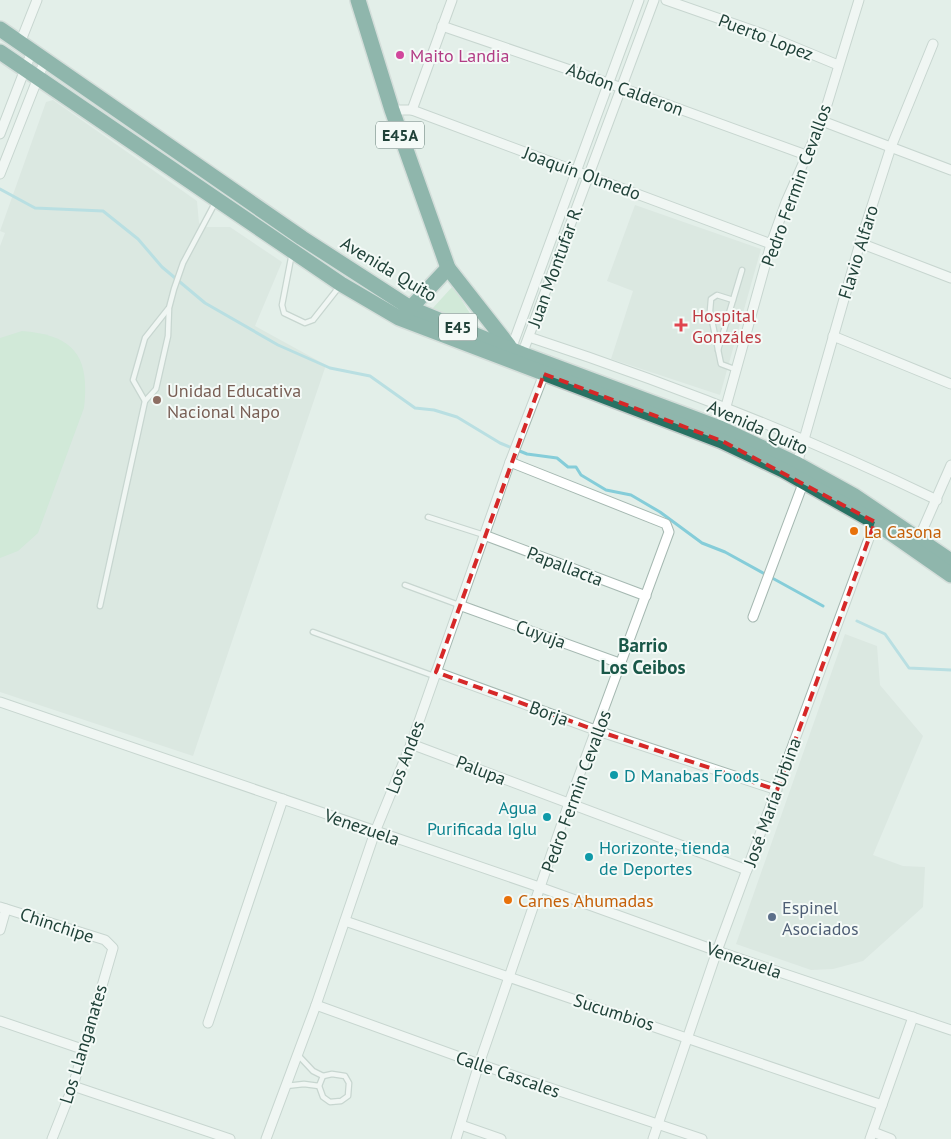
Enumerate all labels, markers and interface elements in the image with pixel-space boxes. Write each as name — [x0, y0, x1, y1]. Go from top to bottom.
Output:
street label: Puerto Lopez — [715, 8, 817, 66]
place label: Maito Landia — [410, 44, 510, 67]
marker: Maito Landia — [394, 49, 406, 61]
street label: Abdon Calderon — [563, 57, 687, 121]
street label: Pedro Fermin Cevallos — [756, 101, 836, 269]
road number: E45A — [376, 122, 424, 148]
street label: Joaquín Olmedo — [519, 141, 644, 205]
street label: Juan Montufar R. — [522, 202, 588, 331]
street label: Flavio Alfaro — [833, 202, 883, 302]
street label: Avenida Quito — [337, 231, 441, 307]
place label: Hospital Gonzáles — [692, 304, 761, 348]
road number: E45 — [439, 314, 477, 341]
marker: Hospital Gonzáles — [674, 318, 688, 332]
place label: Unidad Educativa Nacional Napo — [167, 379, 301, 423]
marker: Unidad Educativa Nacional Napo — [151, 394, 163, 406]
street label: Avenida Quito — [704, 395, 812, 459]
place label: La Casona — [864, 520, 942, 543]
marker: La Casona — [848, 525, 860, 537]
street label: Papallacta — [524, 541, 606, 591]
street label: Cuyuja — [513, 614, 569, 654]
district label: Barrio Los Ceibos — [601, 633, 686, 679]
street label: Borja — [526, 695, 572, 731]
street label: Pedro Fermin Cevallos — [536, 707, 616, 875]
street label: Los Andes — [381, 717, 429, 797]
street label: José María Urbina — [738, 734, 806, 871]
street label: Palupa — [453, 750, 509, 790]
place label: D Manabas Foods — [624, 764, 759, 787]
marker: D Manabas Foods — [608, 769, 620, 781]
place label: Agua Purificada Iglu — [427, 796, 537, 840]
street label: Venezuela — [320, 803, 403, 851]
marker: Agua Purificada Iglu — [541, 811, 553, 823]
place label: Horizonte, tienda de Deportes — [599, 836, 730, 880]
marker: Horizonte, tienda de Deportes — [583, 851, 595, 863]
place label: Carnes Ahumadas — [518, 889, 654, 912]
marker: Carnes Ahumadas — [502, 894, 514, 906]
place label: Espinel Asociados — [782, 896, 859, 940]
street label: Chinchipe — [17, 902, 97, 948]
marker: Espinel Asociados — [766, 911, 778, 923]
street label: Venezuela — [702, 936, 785, 984]
street label: Los Llanganates — [54, 982, 112, 1106]
street label: Sucumbios — [571, 988, 657, 1036]
street label: Calle Cascales — [453, 1045, 563, 1103]

